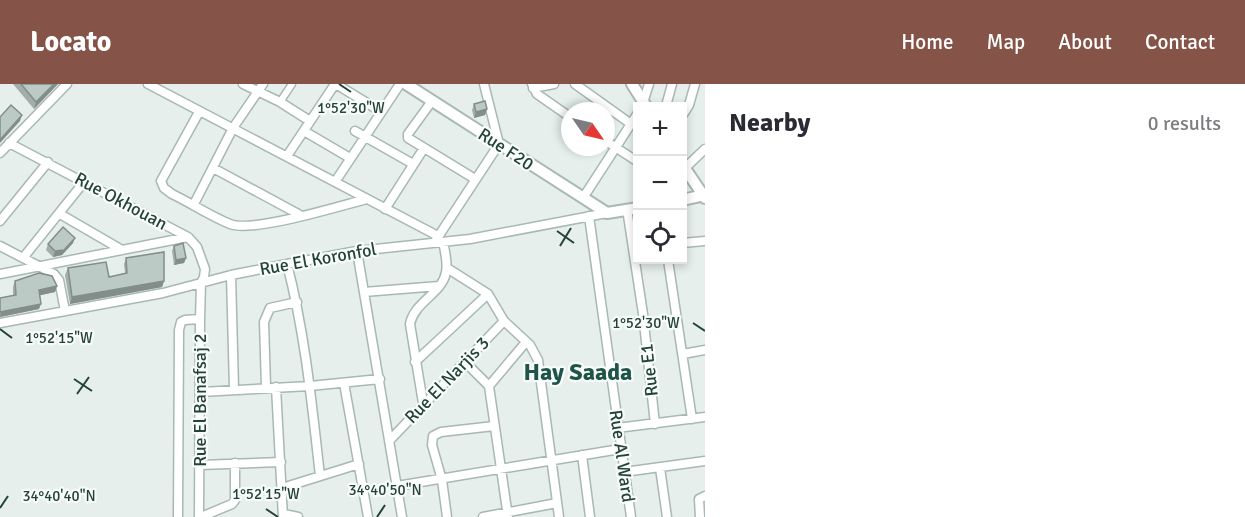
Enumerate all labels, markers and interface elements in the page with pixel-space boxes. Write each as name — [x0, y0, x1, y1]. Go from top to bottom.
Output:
text: Locato — [30, 25, 111, 59]
text: Home — [901, 29, 954, 55]
text: Map — [987, 29, 1025, 55]
text: About — [1058, 29, 1112, 55]
text: Contact — [1145, 29, 1215, 55]
text: 1°52'30"W — [317, 99, 385, 117]
north arrow — [561, 102, 615, 156]
map controls — [633, 102, 687, 264]
button: + — [633, 102, 687, 156]
text: Nearby — [729, 107, 810, 139]
text: 0 results — [1148, 111, 1221, 136]
street label: Rue F20 — [474, 123, 538, 175]
button: − — [633, 156, 687, 210]
street label: Rue Okhouan — [71, 167, 171, 235]
button: locate — [633, 210, 687, 264]
street label: Rue El Koronfol — [258, 238, 378, 280]
text: 1°52'30"W — [612, 314, 680, 332]
text: 1°52'15"W — [25, 329, 93, 347]
street label: Rue El Narjis 3 — [400, 332, 494, 428]
street label: Rue El Banafsaj 2 — [189, 333, 211, 467]
street label: Rue E1 — [635, 342, 663, 398]
district label: Hay Saada — [524, 357, 632, 387]
street label: Rue Al Ward — [605, 408, 639, 504]
text: 34°40'50"N — [348, 481, 422, 499]
text: 1°52'15"W — [232, 485, 300, 503]
text: 34°40'40"N — [22, 487, 96, 505]

